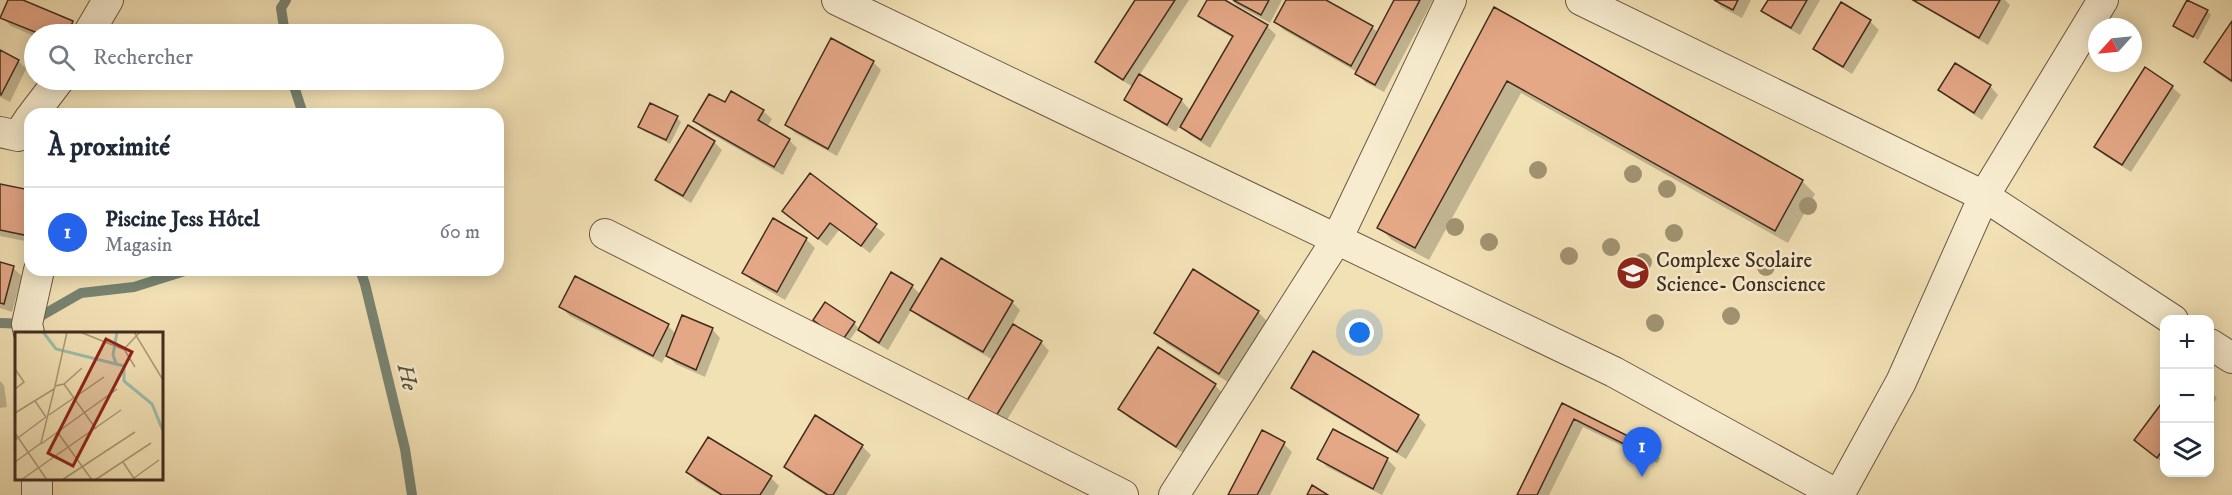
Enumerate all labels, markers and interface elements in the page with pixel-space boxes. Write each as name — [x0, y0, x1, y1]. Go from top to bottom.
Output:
north arrow — [2088, 18, 2142, 72]
search box — [24, 24, 504, 90]
icon: search — [45, 41, 78, 74]
text: Rechercher — [93, 44, 193, 71]
text: À proximité — [48, 131, 170, 164]
text: Piscine Jess Hôtel — [105, 206, 260, 233]
text: 1 — [64, 220, 71, 245]
text: 60 m — [440, 220, 480, 245]
text: Magasin — [105, 233, 172, 258]
place label: Complexe Scolaire Science- Conscience — [1656, 248, 1826, 298]
school or university icon: Complexe Scolaire Science- Conscience — [1615, 255, 1651, 291]
map controls — [2160, 315, 2214, 477]
button: + — [2160, 315, 2214, 369]
your location — [1345, 318, 1374, 347]
inset map — [15, 332, 164, 480]
water label: He — [390, 360, 423, 394]
button: − — [2160, 369, 2214, 423]
button: layers — [2160, 423, 2214, 477]
pin: 1 — [1622, 428, 1662, 477]

